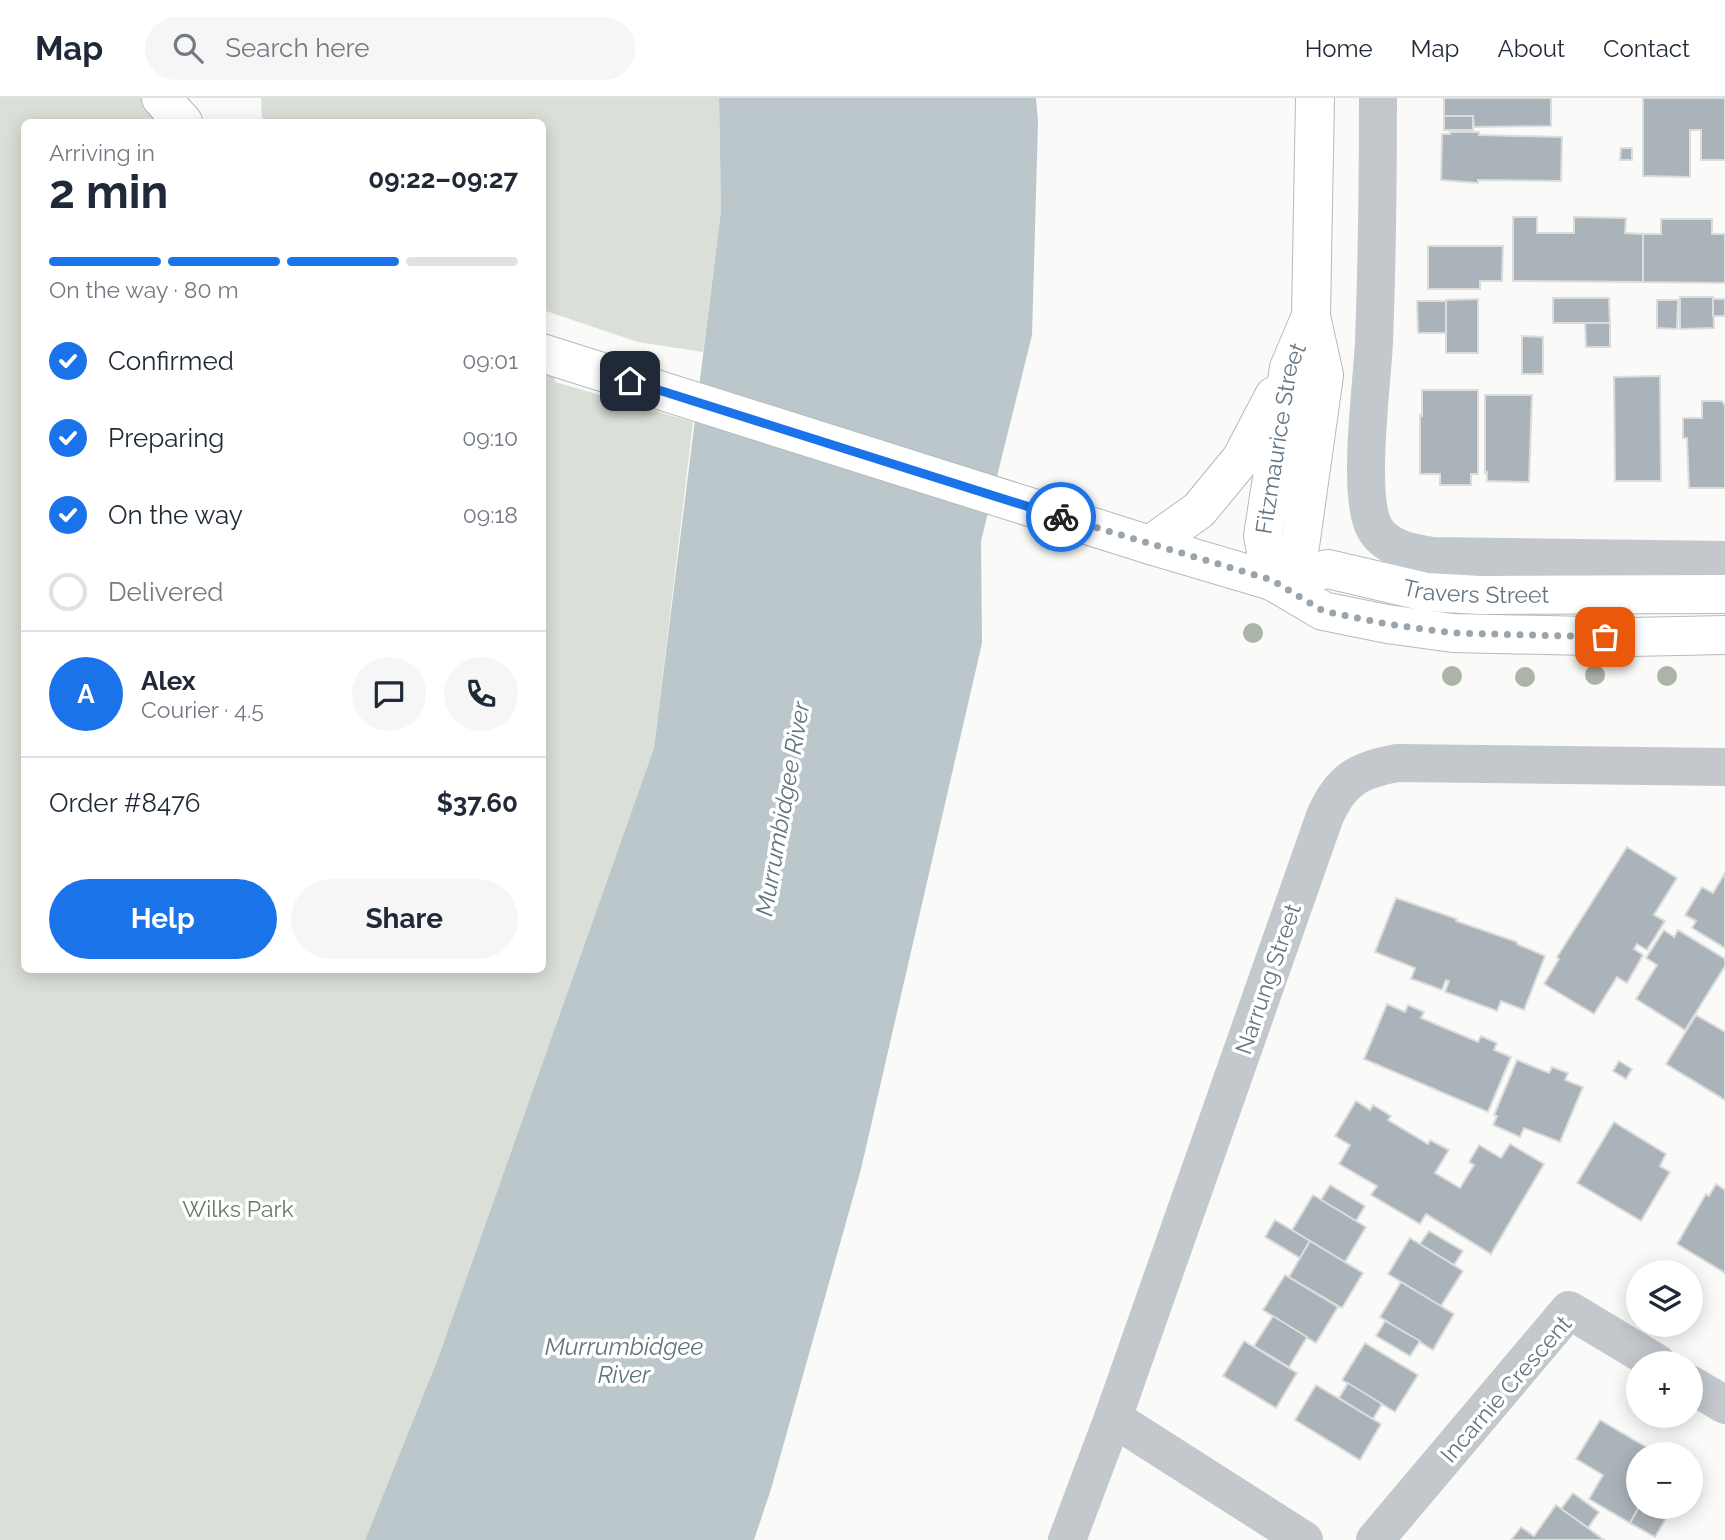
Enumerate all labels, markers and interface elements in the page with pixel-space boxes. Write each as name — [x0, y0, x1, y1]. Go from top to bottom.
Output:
search box — [145, 17, 635, 80]
text: Map — [35, 29, 103, 68]
icon: search — [169, 29, 207, 67]
text: Search here — [225, 33, 370, 63]
text: Home — [1305, 34, 1373, 63]
text: Map — [1411, 34, 1459, 63]
text: About — [1497, 34, 1565, 63]
text: Contact — [1603, 34, 1690, 63]
text: Arriving in — [49, 139, 155, 166]
text: 09:22–09:27 — [368, 164, 518, 194]
text: 2 min — [49, 165, 168, 219]
text: On the way · 80 m — [49, 276, 239, 303]
street label: Fitzmaurice Street — [1250, 338, 1311, 536]
icon: check — [49, 342, 87, 380]
text: Confirmed — [108, 346, 234, 376]
text: 09:01 — [462, 347, 518, 374]
pin — [600, 351, 660, 411]
icon: home — [611, 362, 649, 400]
icon: check — [49, 419, 87, 457]
text: Preparing — [108, 423, 224, 453]
text: 09:10 — [462, 424, 518, 451]
courier — [1026, 482, 1096, 552]
icon: check — [49, 496, 87, 534]
icon: bike — [1042, 498, 1080, 536]
text: On the way — [108, 500, 243, 530]
text: 09:18 — [463, 501, 518, 528]
street label: Travers Street — [1400, 573, 1550, 608]
text: Delivered — [108, 577, 223, 607]
pin — [1575, 607, 1635, 667]
icon: bag — [1586, 618, 1624, 656]
button: chat — [352, 657, 426, 731]
button: phone — [444, 657, 518, 731]
text: Alex — [141, 666, 196, 696]
text: A — [77, 679, 95, 709]
text: Courier · 4.5 — [141, 696, 264, 723]
water label: Murrumbidgee River — [749, 699, 816, 918]
text: Order #8476 — [49, 788, 201, 818]
text: $37.60 — [436, 788, 518, 818]
button: Help — [49, 879, 277, 959]
button: Share — [291, 879, 518, 959]
street label: Narrung Street — [1229, 900, 1306, 1058]
park label: Wilks Park — [182, 1195, 294, 1222]
map controls — [1626, 1260, 1703, 1519]
button: layers — [1626, 1260, 1703, 1337]
street label: Incarnie Crescent — [1435, 1310, 1577, 1467]
water label: Murrumbidgee River — [545, 1332, 703, 1389]
button: + — [1626, 1351, 1703, 1428]
button: − — [1626, 1442, 1703, 1519]

